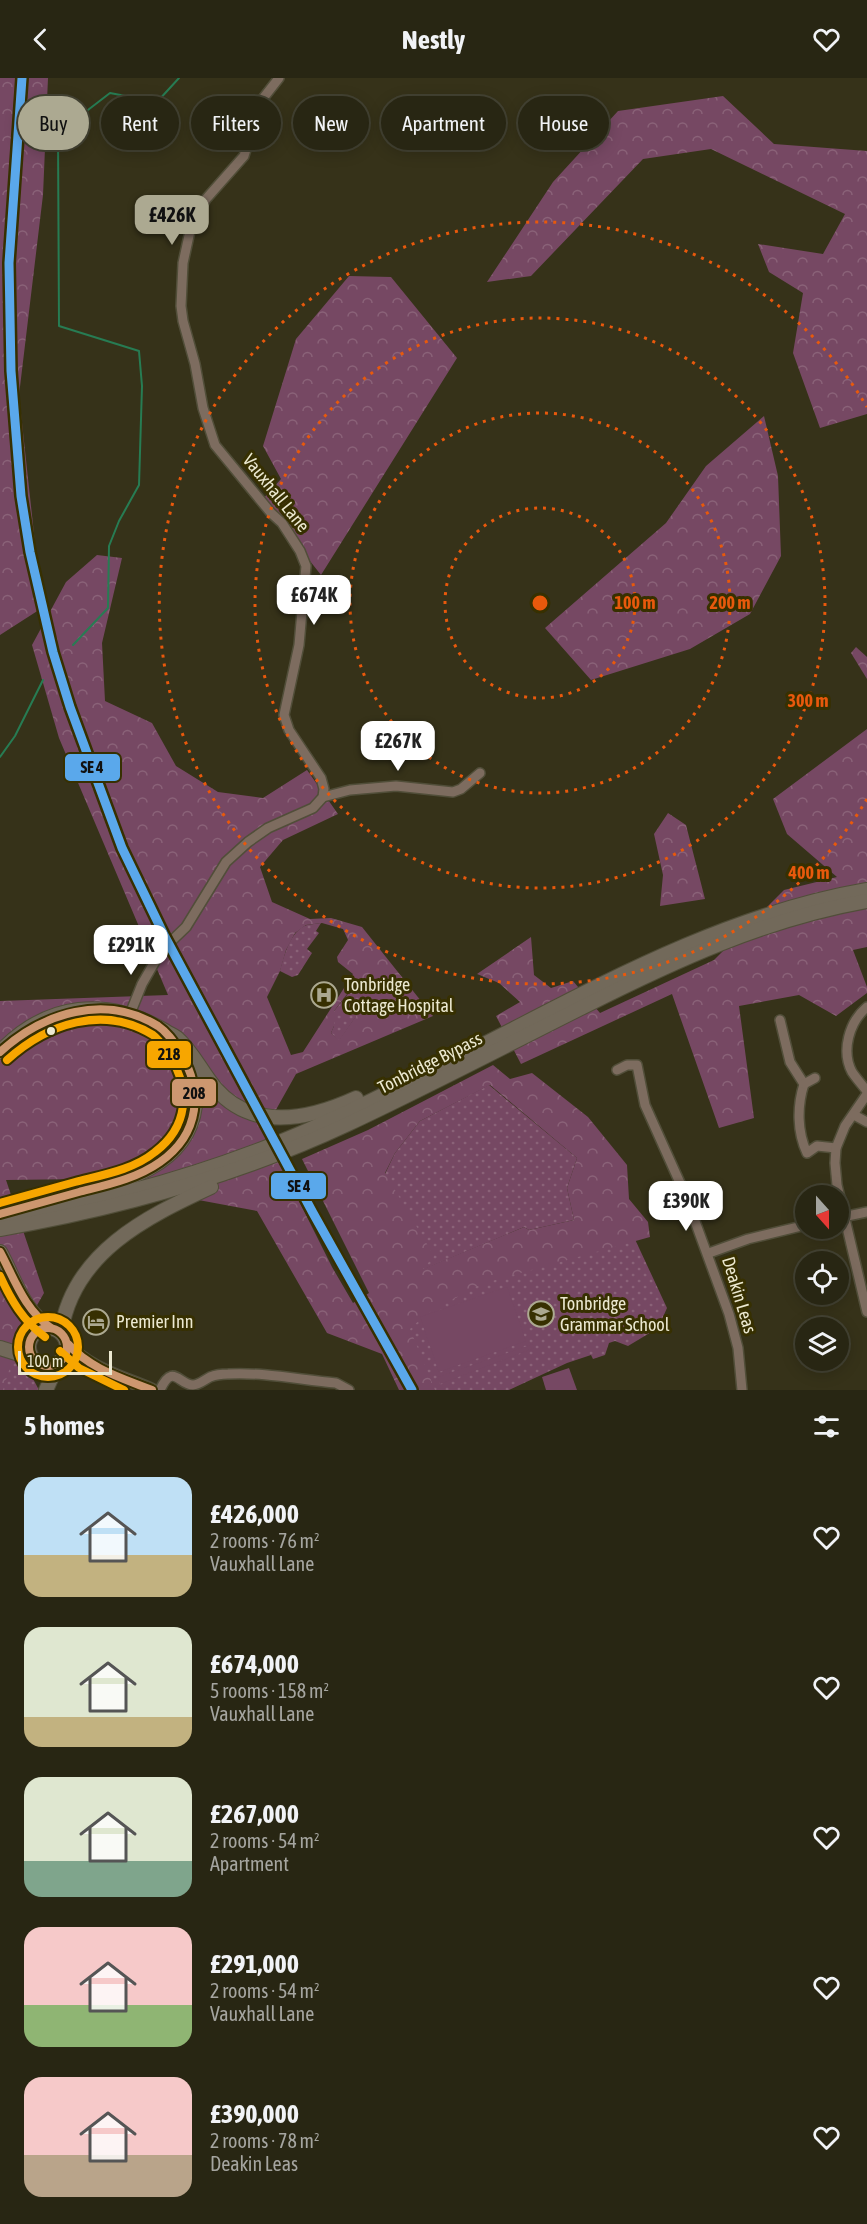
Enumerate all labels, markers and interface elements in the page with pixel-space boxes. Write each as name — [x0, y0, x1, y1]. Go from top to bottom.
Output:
icon: back — [24, 23, 57, 56]
icon: heart — [810, 23, 843, 56]
text: Nestly — [402, 24, 465, 55]
chip: Buy — [18, 96, 89, 150]
chip: Rent — [101, 96, 179, 150]
chip: Filters — [191, 96, 281, 150]
chip: New — [293, 96, 369, 150]
chip: Apartment — [381, 96, 506, 150]
chip: House — [518, 96, 609, 150]
pin: £426K — [130, 195, 214, 246]
text: £426K — [149, 203, 195, 226]
street label: Vauxhall Lane — [239, 450, 314, 536]
pin: £674K — [272, 575, 356, 626]
text: £674K — [291, 583, 337, 606]
text: 100 m — [615, 592, 655, 613]
text: 200 m — [710, 592, 750, 613]
centre of rings — [530, 593, 550, 613]
text: 300 m — [788, 690, 828, 711]
pin: £267K — [356, 721, 440, 772]
text: £267K — [375, 729, 421, 752]
line badge: SE 4 — [64, 753, 121, 782]
text: SE 4 — [80, 758, 104, 776]
text: 400 m — [788, 862, 829, 883]
pin: £291K — [89, 925, 173, 976]
text: £291K — [108, 933, 154, 956]
place label: Tonbridge Cottage Hospital — [344, 974, 454, 1016]
hospital icon: Tonbridge Cottage Hospital — [309, 980, 339, 1010]
unlabelled marker — [45, 1025, 57, 1037]
street label: Tonbridge Bypass — [374, 1027, 485, 1098]
line badge: 218 — [146, 1040, 192, 1069]
text: 218 — [158, 1045, 181, 1063]
line badge: 208 — [171, 1078, 217, 1107]
text: 208 — [183, 1084, 206, 1102]
line badge: SE 4 — [270, 1172, 327, 1200]
text: SE 4 — [287, 1177, 311, 1195]
pin: £390K — [644, 1181, 728, 1232]
north arrow — [795, 1185, 849, 1239]
map controls — [795, 1185, 849, 1371]
text: £390K — [663, 1189, 709, 1212]
button: locate — [795, 1251, 849, 1305]
street label: Deakin Leas — [718, 1254, 761, 1336]
place label: Tonbridge Grammar School — [560, 1293, 670, 1335]
school or university icon: Tonbridge Grammar School — [526, 1299, 556, 1329]
hotel icon: Premier Inn — [81, 1307, 111, 1337]
place label: Premier Inn — [116, 1311, 193, 1332]
button: layers — [795, 1317, 849, 1371]
scale bar — [18, 1348, 112, 1376]
text: 100 m — [27, 1352, 63, 1370]
icon: filters — [810, 1410, 843, 1443]
text: 5 homes — [24, 1411, 104, 1441]
text: £426,000 — [210, 1499, 299, 1529]
icon: home — [72, 1501, 144, 1573]
icon: heart — [810, 1521, 843, 1554]
text: 2 rooms · 76 m² — [210, 1529, 320, 1552]
text: Vauxhall Lane — [210, 1552, 314, 1575]
text: £674,000 — [210, 1649, 299, 1679]
icon: home — [72, 1651, 144, 1723]
icon: heart — [810, 1671, 843, 1704]
text: 5 rooms · 158 m² — [210, 1679, 329, 1702]
text: Vauxhall Lane — [210, 1702, 314, 1725]
text: £267,000 — [210, 1799, 299, 1829]
icon: home — [72, 1801, 144, 1873]
icon: heart — [810, 1821, 843, 1854]
text: 2 rooms · 54 m² — [210, 1829, 320, 1852]
text: Apartment — [210, 1852, 289, 1875]
text: £291,000 — [210, 1949, 299, 1979]
icon: home — [72, 1951, 144, 2023]
icon: heart — [810, 1971, 843, 2004]
text: 2 rooms · 54 m² — [210, 1979, 320, 2002]
text: Vauxhall Lane — [210, 2002, 314, 2025]
text: £390,000 — [210, 2099, 299, 2129]
icon: home — [72, 2101, 144, 2173]
icon: heart — [810, 2121, 843, 2154]
text: 2 rooms · 78 m² — [210, 2129, 320, 2152]
text: Deakin Leas — [210, 2152, 298, 2175]

